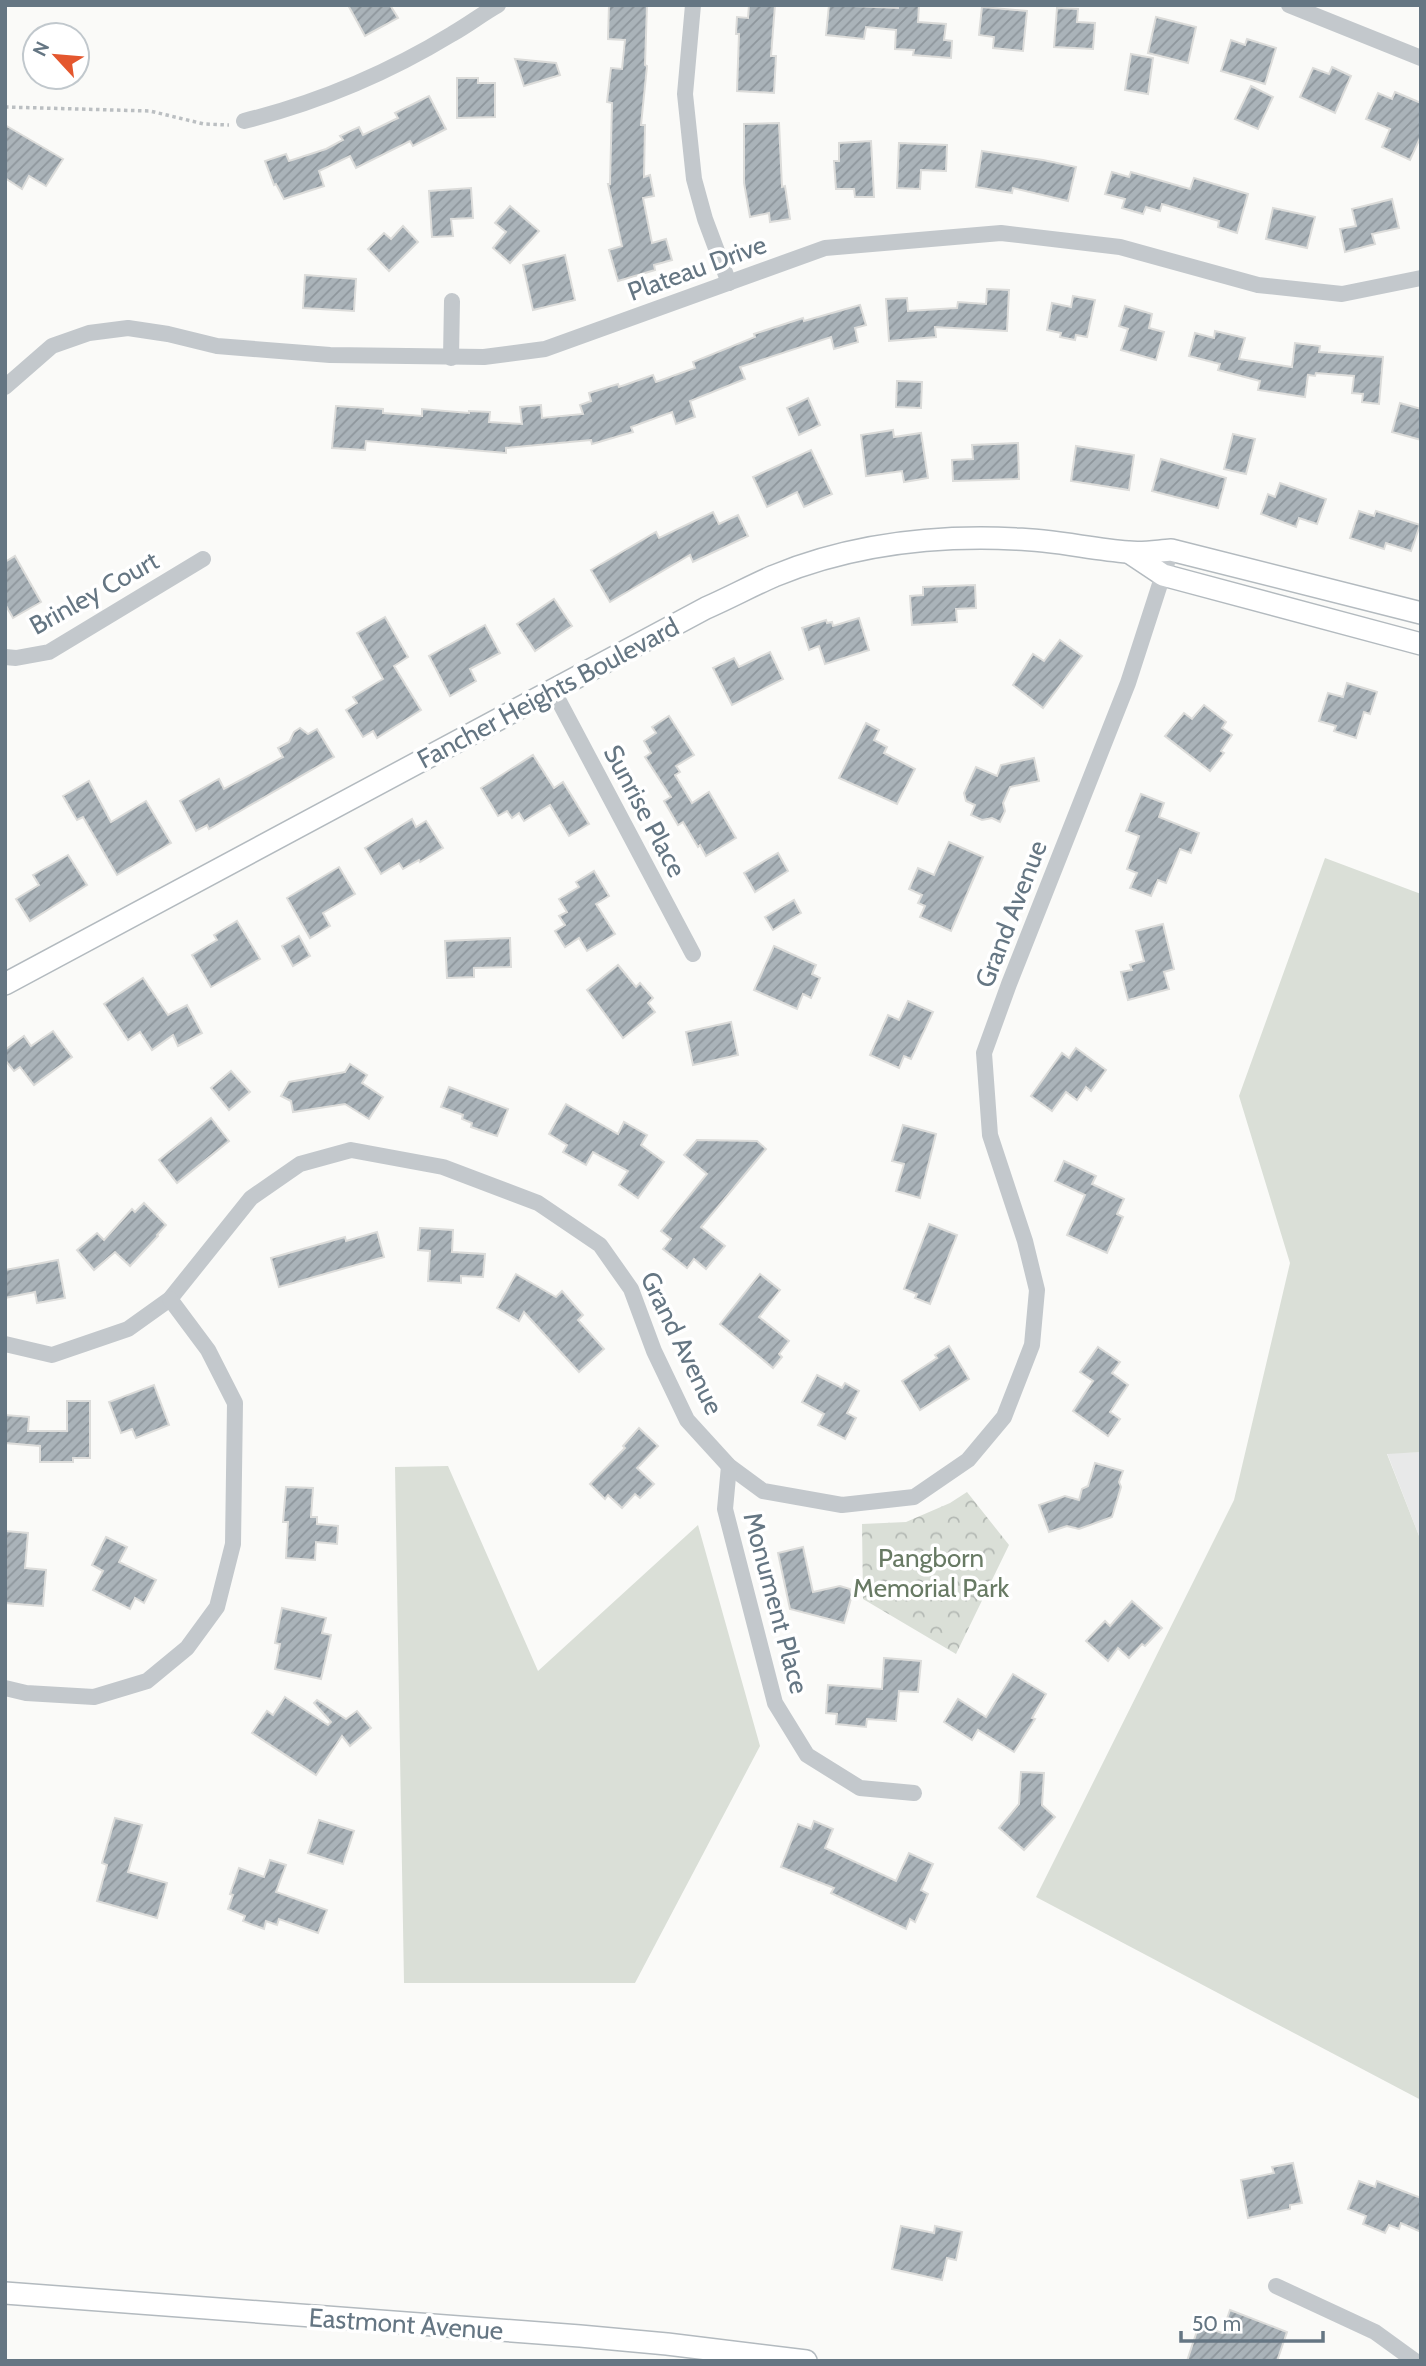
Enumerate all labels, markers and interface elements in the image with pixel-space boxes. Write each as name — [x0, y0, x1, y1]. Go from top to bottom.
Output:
north arrow — [21, 21, 91, 91]
text: N — [28, 38, 54, 60]
street label: Plateau Drive — [623, 228, 771, 308]
street label: Brinley Court — [24, 544, 164, 642]
street label: Fancher Heights Boulevard — [412, 610, 684, 776]
street label: Sunrise Place — [597, 739, 693, 883]
street label: Grand Avenue — [968, 836, 1054, 992]
street label: Grand Avenue — [634, 1266, 730, 1420]
street label: Monument Place — [736, 1509, 816, 1697]
park label: Pangborn Memorial Park — [853, 1542, 1009, 1604]
scale bar — [1181, 2300, 1323, 2344]
street label: Eastmont Avenue — [308, 2301, 504, 2347]
text: 50 m — [1192, 2311, 1241, 2336]

